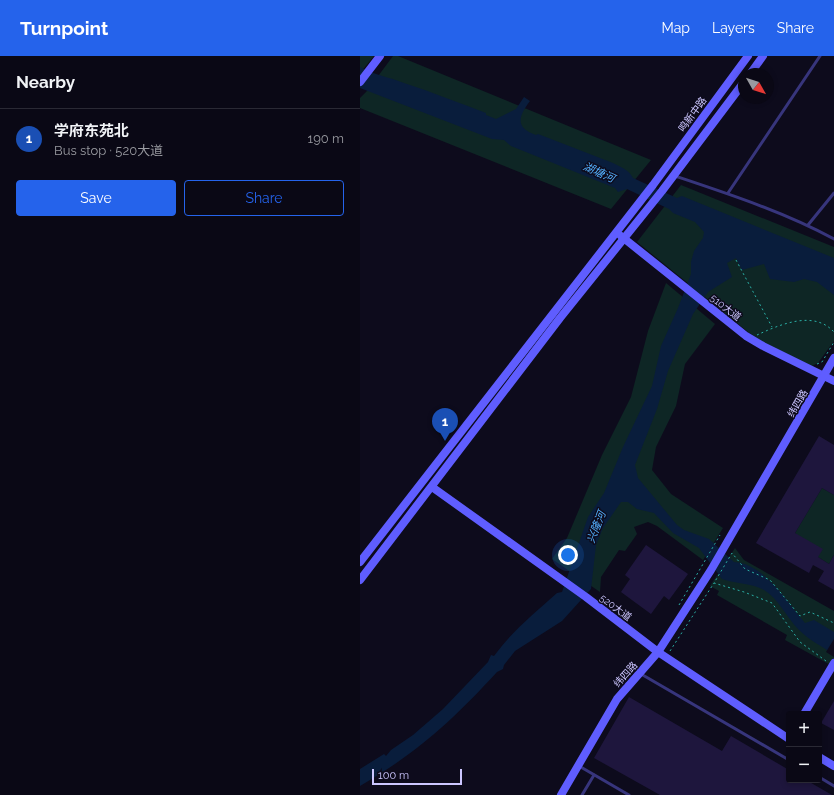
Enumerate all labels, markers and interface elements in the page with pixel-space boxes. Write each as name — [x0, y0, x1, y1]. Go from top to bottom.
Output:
text: Turnpoint — [20, 17, 108, 39]
text: Map — [662, 20, 690, 36]
text: Layers — [712, 20, 755, 36]
text: Share — [777, 20, 814, 36]
north arrow — [738, 68, 774, 104]
text: Nearby — [16, 72, 75, 92]
street label: 鸣新中路 — [676, 95, 709, 134]
text: 学府东苑北 — [54, 122, 129, 140]
text: 1 — [26, 131, 32, 146]
text: 190 m — [308, 131, 344, 146]
text: Bus stop · 520大道 — [54, 143, 163, 158]
water label: 湖塘河 — [581, 160, 618, 186]
button: Save — [16, 180, 176, 216]
button: Share — [184, 180, 344, 216]
street label: 510大道 — [708, 292, 743, 323]
street label: 纬四路 — [785, 388, 810, 419]
pin: 1 — [432, 408, 458, 441]
water label: 兴隆河 — [584, 508, 609, 545]
your location — [558, 545, 578, 565]
street label: 520大道 — [598, 592, 634, 623]
street label: 纬四路 — [611, 660, 639, 689]
map controls — [786, 711, 822, 783]
button: + — [786, 711, 822, 747]
button: − — [786, 747, 822, 783]
scale bar — [372, 767, 462, 786]
text: 100 m — [378, 769, 409, 782]

